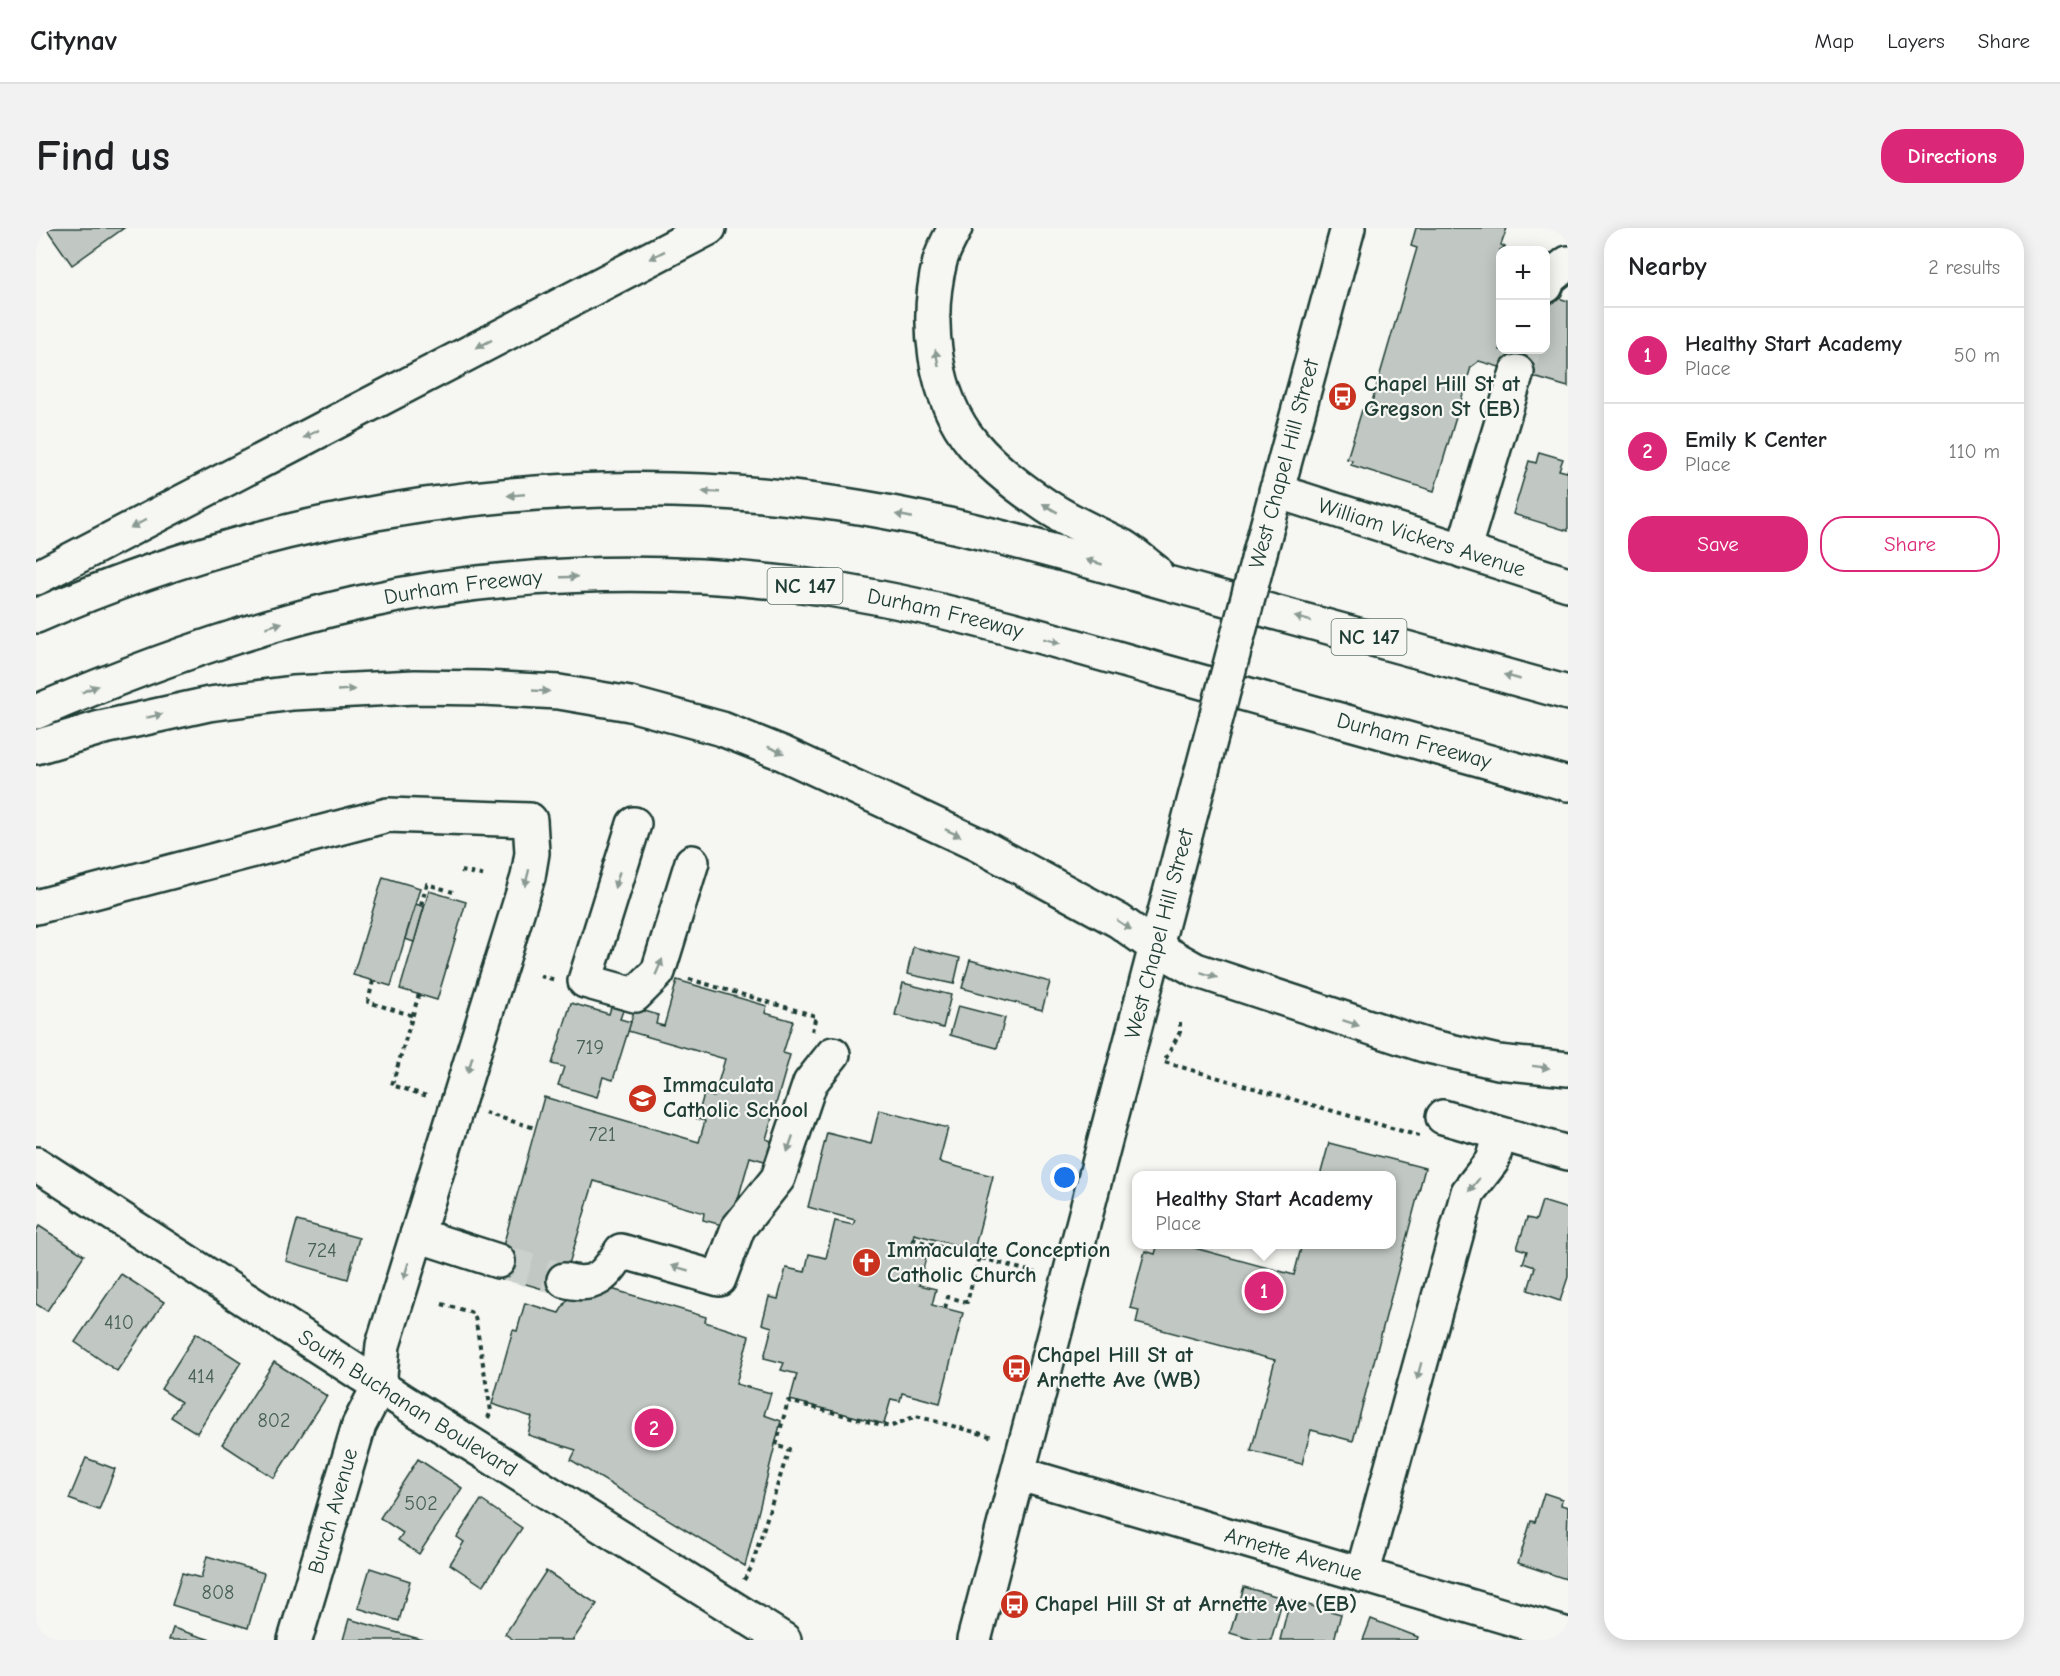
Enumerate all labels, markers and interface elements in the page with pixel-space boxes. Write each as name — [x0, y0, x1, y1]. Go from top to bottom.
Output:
text: Citynav — [30, 25, 117, 57]
text: Map — [1815, 29, 1854, 53]
text: Layers — [1887, 29, 1945, 53]
text: Share — [1978, 29, 2030, 53]
button: Directions — [1881, 129, 2024, 183]
text: Find us — [36, 132, 170, 181]
map controls — [1496, 246, 1550, 354]
button: + — [1496, 246, 1550, 300]
one-way arrow — [648, 250, 665, 260]
text: Nearby — [1628, 252, 1707, 282]
text: 2 results — [1928, 256, 2000, 279]
button: − — [1496, 300, 1550, 354]
text: Healthy Start Academy — [1685, 331, 1902, 357]
one-way arrow — [475, 339, 492, 349]
text: 1 — [1644, 344, 1651, 367]
text: 50 m — [1954, 344, 2000, 367]
one-way arrow — [932, 348, 941, 367]
street label: West Chapel Hill Street — [1244, 356, 1325, 572]
text: Place — [1685, 357, 1731, 380]
place label: Chapel Hill St at Gregson St (EB) — [1364, 371, 1521, 422]
bus stop icon: Chapel Hill St at Gregson St (EB) — [1327, 381, 1359, 413]
text: Emily K Center — [1685, 427, 1827, 453]
one-way arrow — [302, 429, 319, 439]
text: 2 — [1643, 440, 1652, 463]
text: 110 m — [1949, 440, 2000, 463]
text: Place — [1685, 453, 1731, 476]
one-way arrow — [701, 487, 720, 496]
one-way arrow — [507, 490, 526, 500]
street label: William Vickers Avenue — [1315, 492, 1529, 583]
one-way arrow — [1042, 503, 1058, 514]
one-way arrow — [894, 511, 913, 520]
button: Save — [1628, 516, 1808, 572]
button: Share — [1820, 516, 2000, 572]
one-way arrow — [129, 519, 147, 529]
one-way arrow — [1085, 557, 1103, 566]
street label: Durham Freeway — [382, 564, 543, 610]
road number: NC 147 — [768, 568, 842, 604]
one-way arrow — [560, 573, 579, 582]
street label: Durham Freeway — [865, 583, 1026, 644]
one-way arrow — [1294, 614, 1313, 624]
road number: NC 147 — [1332, 619, 1406, 655]
one-way arrow — [265, 620, 283, 629]
one-way arrow — [1042, 636, 1061, 646]
one-way arrow — [1503, 672, 1521, 681]
one-way arrow — [81, 684, 99, 694]
one-way arrow — [337, 686, 356, 695]
one-way arrow — [532, 686, 551, 695]
street label: Durham Freeway — [1334, 707, 1495, 775]
one-way arrow — [144, 711, 163, 720]
one-way arrow — [767, 746, 785, 755]
street label: West Chapel Hill Street — [1119, 825, 1199, 1042]
one-way arrow — [944, 829, 961, 838]
one-way arrow — [522, 869, 532, 888]
one-way arrow — [612, 871, 621, 889]
one-way arrow — [1116, 919, 1132, 931]
one-way arrow — [654, 957, 664, 975]
one-way arrow — [1200, 970, 1218, 980]
one-way arrow — [1342, 1018, 1360, 1028]
house number: 719 — [576, 1036, 604, 1059]
one-way arrow — [465, 1056, 474, 1074]
one-way arrow — [1531, 1062, 1550, 1072]
place label: Immaculata Catholic School — [663, 1072, 808, 1123]
school or university icon: Immaculata Catholic School — [626, 1082, 658, 1114]
house number: 721 — [588, 1123, 616, 1146]
one-way arrow — [784, 1135, 794, 1153]
your location — [1050, 1163, 1079, 1192]
popup — [1132, 1171, 1396, 1249]
one-way arrow — [1468, 1177, 1481, 1192]
text: Healthy Start Academy — [1156, 1186, 1372, 1212]
text: Place — [1156, 1212, 1201, 1235]
place label: Immaculate Conception Catholic Church — [887, 1237, 1110, 1288]
house number: 724 — [307, 1239, 337, 1262]
church icon: Immaculate Conception Catholic Church — [850, 1247, 882, 1279]
one-way arrow — [401, 1262, 410, 1280]
one-way arrow — [671, 1262, 689, 1272]
pin: 1 — [1244, 1268, 1284, 1314]
house number: 410 — [104, 1311, 134, 1334]
street label: South Buchanan Boulevard — [293, 1324, 522, 1483]
place label: Chapel Hill St at Arnette Ave (WB) — [1037, 1342, 1201, 1393]
bus stop icon: Chapel Hill St at Arnette Ave (WB) — [1000, 1352, 1032, 1384]
one-way arrow — [1414, 1362, 1424, 1380]
house number: 414 — [187, 1365, 215, 1388]
pin: 2 — [634, 1406, 674, 1450]
house number: 802 — [258, 1409, 290, 1432]
street label: Burch Avenue — [303, 1445, 363, 1577]
house number: 502 — [404, 1492, 438, 1515]
street label: Arnette Avenue — [1222, 1522, 1365, 1587]
house number: 808 — [202, 1581, 234, 1604]
bus stop icon: Chapel Hill St at Arnette Ave (EB) — [998, 1588, 1030, 1620]
place label: Chapel Hill St at Arnette Ave (EB) — [1035, 1591, 1357, 1617]

